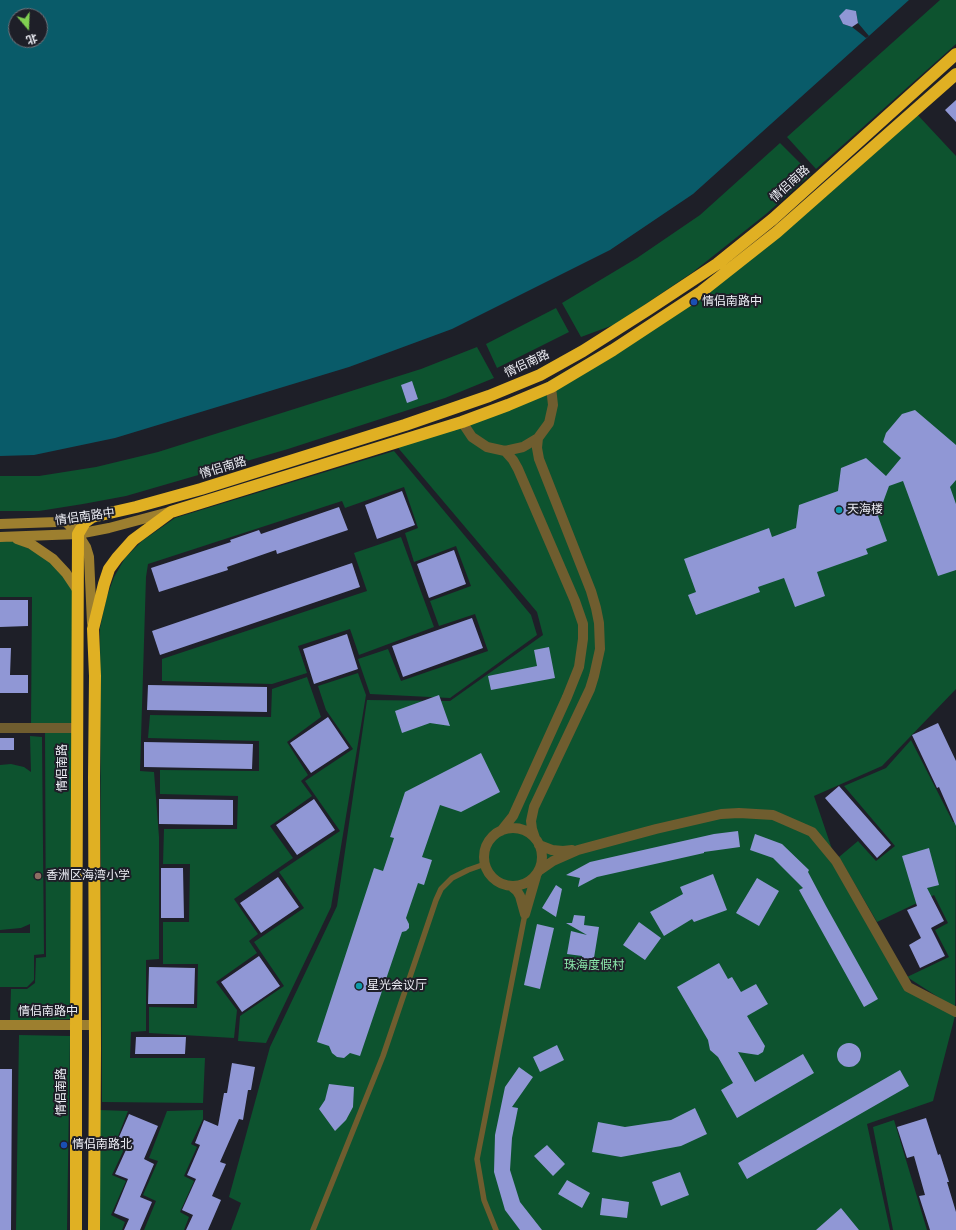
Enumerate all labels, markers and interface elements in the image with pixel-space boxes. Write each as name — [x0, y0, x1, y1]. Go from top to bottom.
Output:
north arrow — [8, 8, 48, 48]
text: 北 — [24, 31, 39, 47]
street label: 情侣南路 — [767, 163, 813, 205]
place label: 情侣南路中 — [702, 295, 762, 309]
marker: 情侣南路中 — [689, 297, 699, 307]
street label: 情侣南路 — [502, 347, 552, 381]
street label: 情侣南路 — [198, 454, 248, 482]
place label: 天海楼 — [847, 503, 883, 517]
marker: 天海楼 — [834, 505, 844, 515]
street label: 情侣南路中 — [54, 506, 116, 528]
street label: 情侣南路 — [56, 744, 70, 792]
place label: 香洲区海湾小学 — [46, 869, 130, 883]
marker: 香洲区海湾小学 — [33, 871, 43, 881]
park label: 珠海度假村 — [564, 959, 624, 973]
place label: 星光会议厅 — [367, 979, 427, 993]
marker: 星光会议厅 — [354, 981, 364, 991]
street label: 情侣南路中 — [18, 1005, 78, 1019]
street label: 情侣南路 — [55, 1068, 69, 1116]
place label: 情侣南路北 — [72, 1138, 132, 1152]
marker: 情侣南路北 — [59, 1140, 69, 1150]

